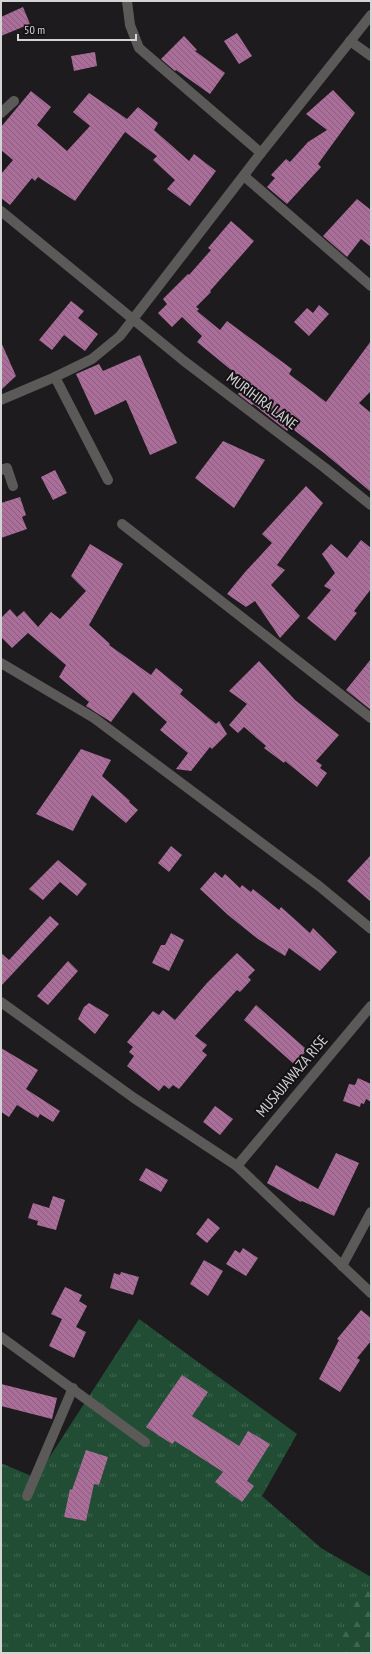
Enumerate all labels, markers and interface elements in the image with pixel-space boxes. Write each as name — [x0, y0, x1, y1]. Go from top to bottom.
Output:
scale bar — [18, 16, 136, 42]
text: 50 m — [24, 22, 45, 37]
street label: MURIHIRA LANE — [223, 368, 302, 434]
street label: MUSAJJAWAZA RISE — [252, 1031, 331, 1121]

